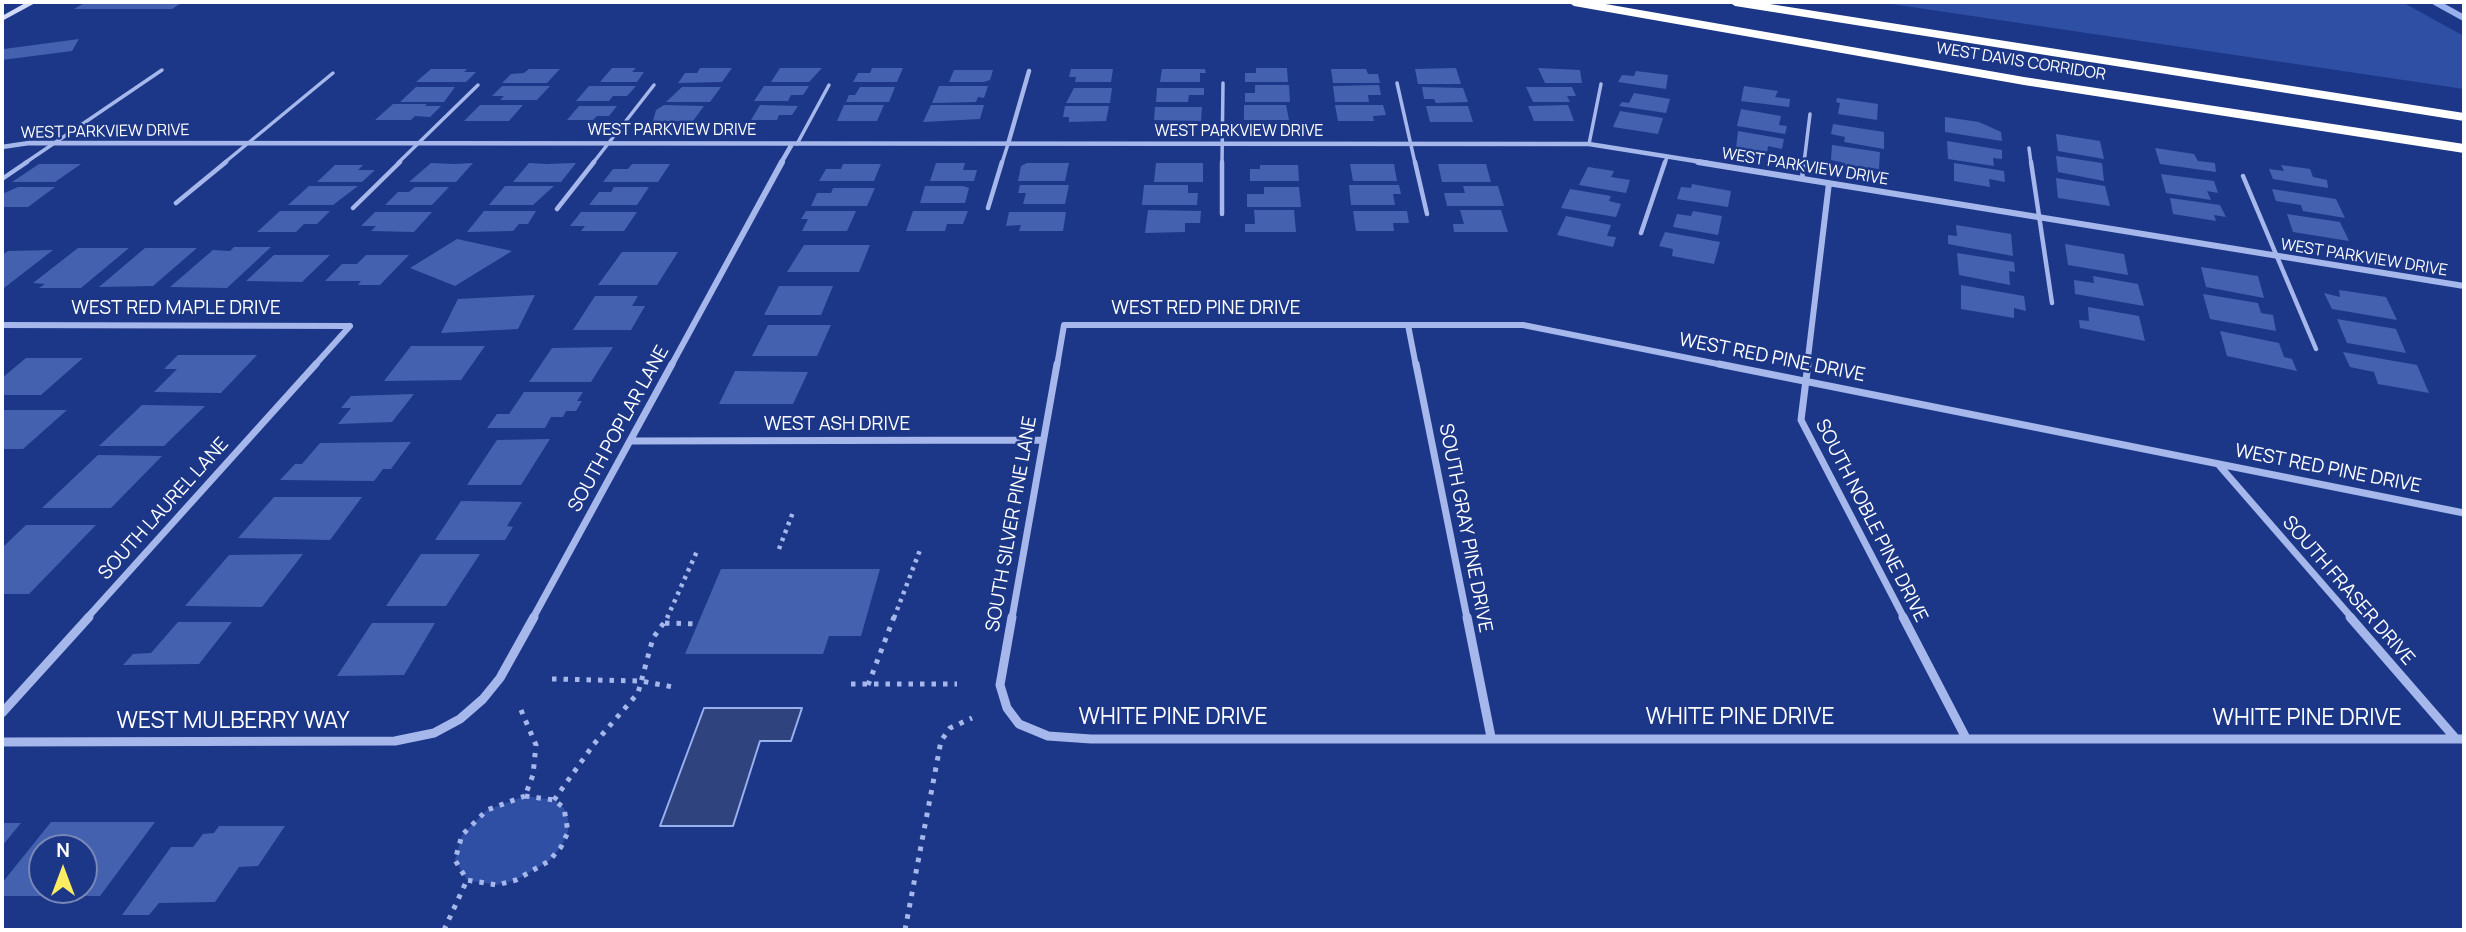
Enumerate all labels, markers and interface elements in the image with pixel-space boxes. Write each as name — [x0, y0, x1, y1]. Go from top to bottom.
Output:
street label: WEST DAVIS CORRIDOR — [1935, 39, 2107, 85]
street label: WEST PARKVIEW DRIVE — [20, 121, 190, 143]
street label: WEST PARKVIEW DRIVE — [588, 121, 756, 141]
street label: WEST PARKVIEW DRIVE — [1155, 122, 1323, 142]
street label: WEST PARKVIEW DRIVE — [1720, 144, 1890, 190]
street label: WEST PARKVIEW DRIVE — [2279, 235, 2449, 281]
street label: WEST RED MAPLE DRIVE — [71, 298, 281, 320]
street label: WEST RED PINE DRIVE — [1111, 298, 1301, 320]
street label: WEST RED PINE DRIVE — [1677, 329, 1867, 387]
street label: SOUTH POPLAR LANE — [564, 342, 674, 516]
street label: WEST ASH DRIVE — [764, 414, 910, 436]
street label: SOUTH SILVER PINE LANE — [982, 414, 1042, 634]
street label: SOUTH NOBLE PINE DRIVE — [1810, 416, 1932, 626]
street label: SOUTH GRAY PINE DRIVE — [1434, 421, 1496, 635]
street label: SOUTH LAUREL LANE — [94, 433, 234, 585]
street label: WEST RED PINE DRIVE — [2233, 440, 2423, 498]
street label: SOUTH FRASER DRIVE — [2277, 512, 2419, 670]
street label: WHITE PINE DRIVE — [1078, 704, 1268, 732]
street label: WHITE PINE DRIVE — [1645, 704, 1835, 732]
street label: WHITE PINE DRIVE — [2212, 705, 2402, 733]
street label: WEST MULBERRY WAY — [117, 708, 349, 736]
north arrow — [28, 834, 98, 904]
text: N — [56, 837, 70, 863]

